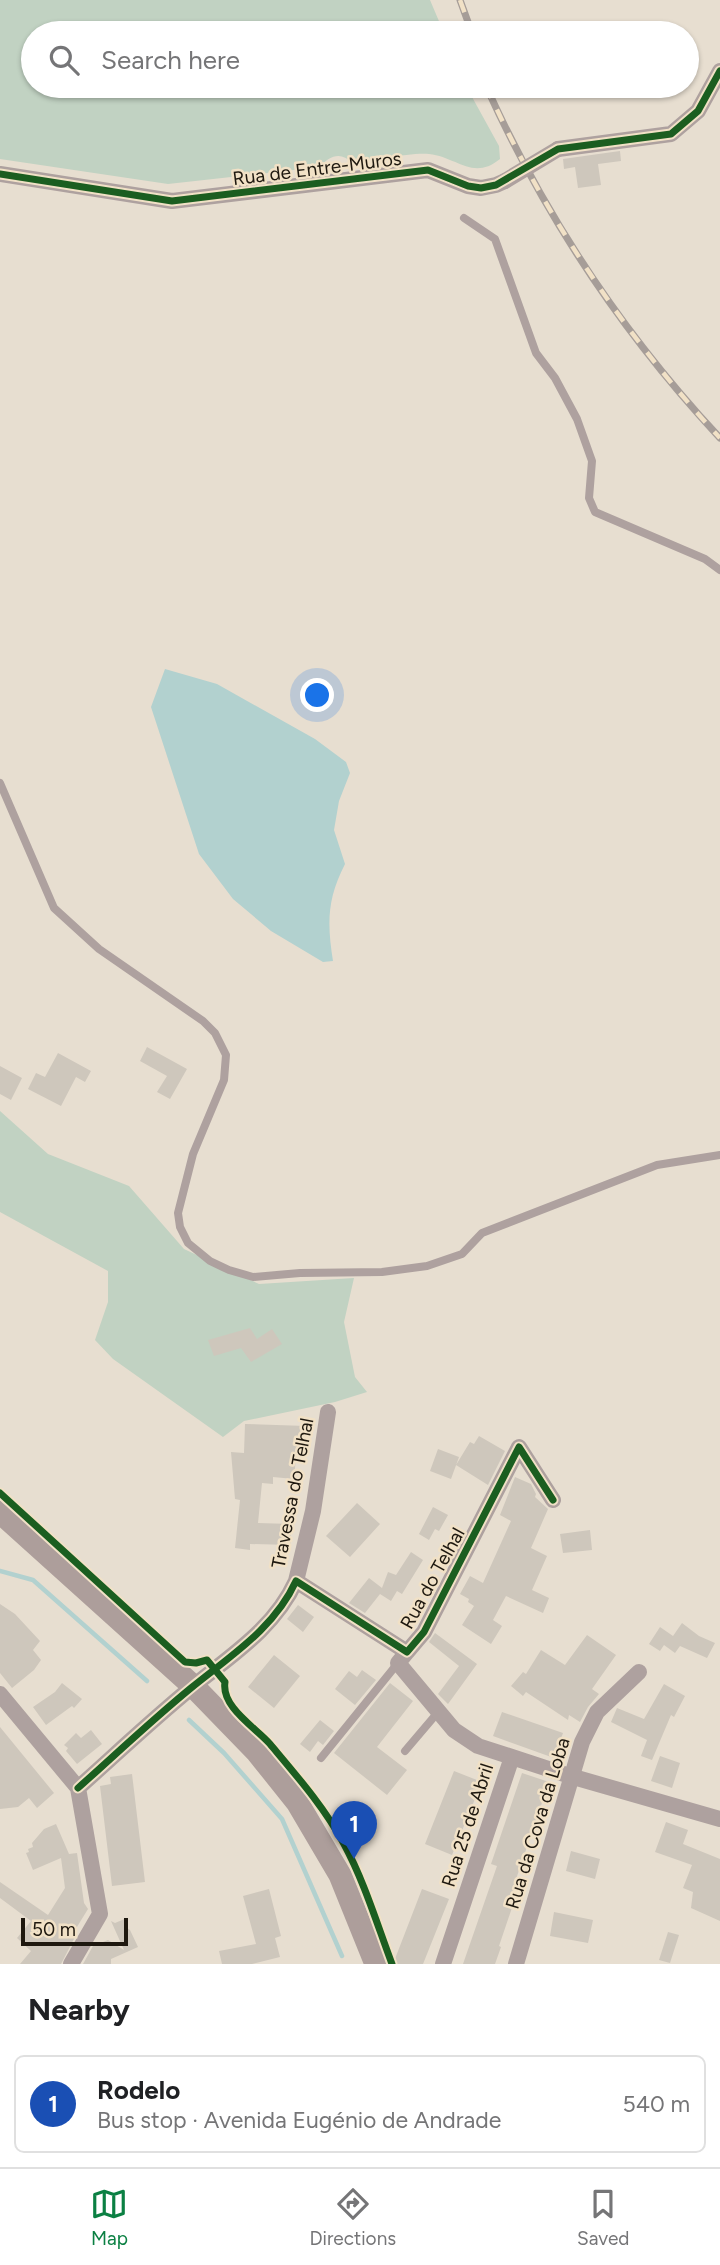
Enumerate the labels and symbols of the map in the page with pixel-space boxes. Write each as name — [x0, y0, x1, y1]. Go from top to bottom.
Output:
street label: Rua de Entre-Muros — [231, 147, 403, 190]
your location — [300, 678, 334, 712]
street label: Travessa do Telhal — [267, 1416, 318, 1570]
street label: Rua do Telhal — [395, 1524, 470, 1633]
street label: Rua da Cova da Loba — [500, 1735, 575, 1912]
street label: Rua 25 de Abril — [437, 1761, 498, 1890]
pin: 1 — [331, 1801, 377, 1859]
scale bar — [21, 1915, 128, 1947]

